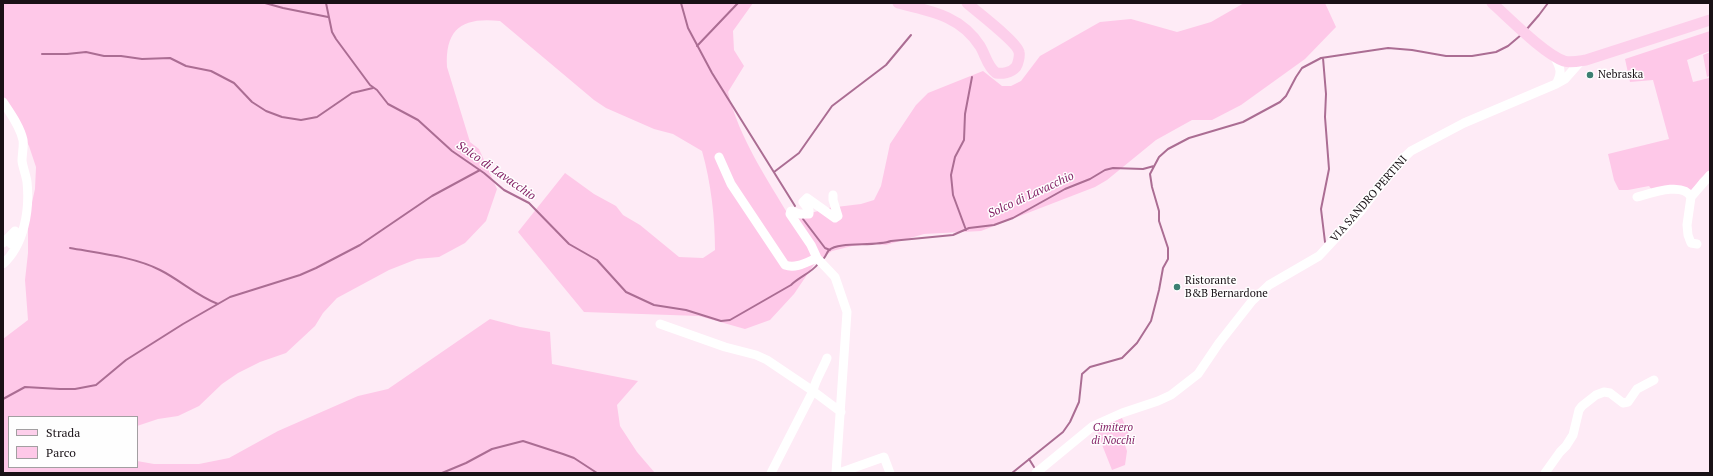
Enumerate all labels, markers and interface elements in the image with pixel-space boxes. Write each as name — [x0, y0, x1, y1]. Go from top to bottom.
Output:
place label: Nebraska — [1598, 68, 1643, 82]
marker: Nebraska — [1585, 70, 1595, 80]
water label: Solco di Lavacchio — [454, 138, 538, 204]
street label: VIA SANDRO PERTINI — [1328, 153, 1410, 245]
water label: Solco di Lavacchio — [986, 169, 1076, 221]
place label: Ristorante B&B Bernardone — [1185, 274, 1268, 300]
marker: Ristorante B&B Bernardone — [1172, 282, 1182, 292]
legend — [8, 416, 138, 468]
park label: Cimitero di Nocchi — [1091, 421, 1135, 447]
text: Strada — [46, 425, 80, 440]
text: Parco — [46, 445, 76, 460]

